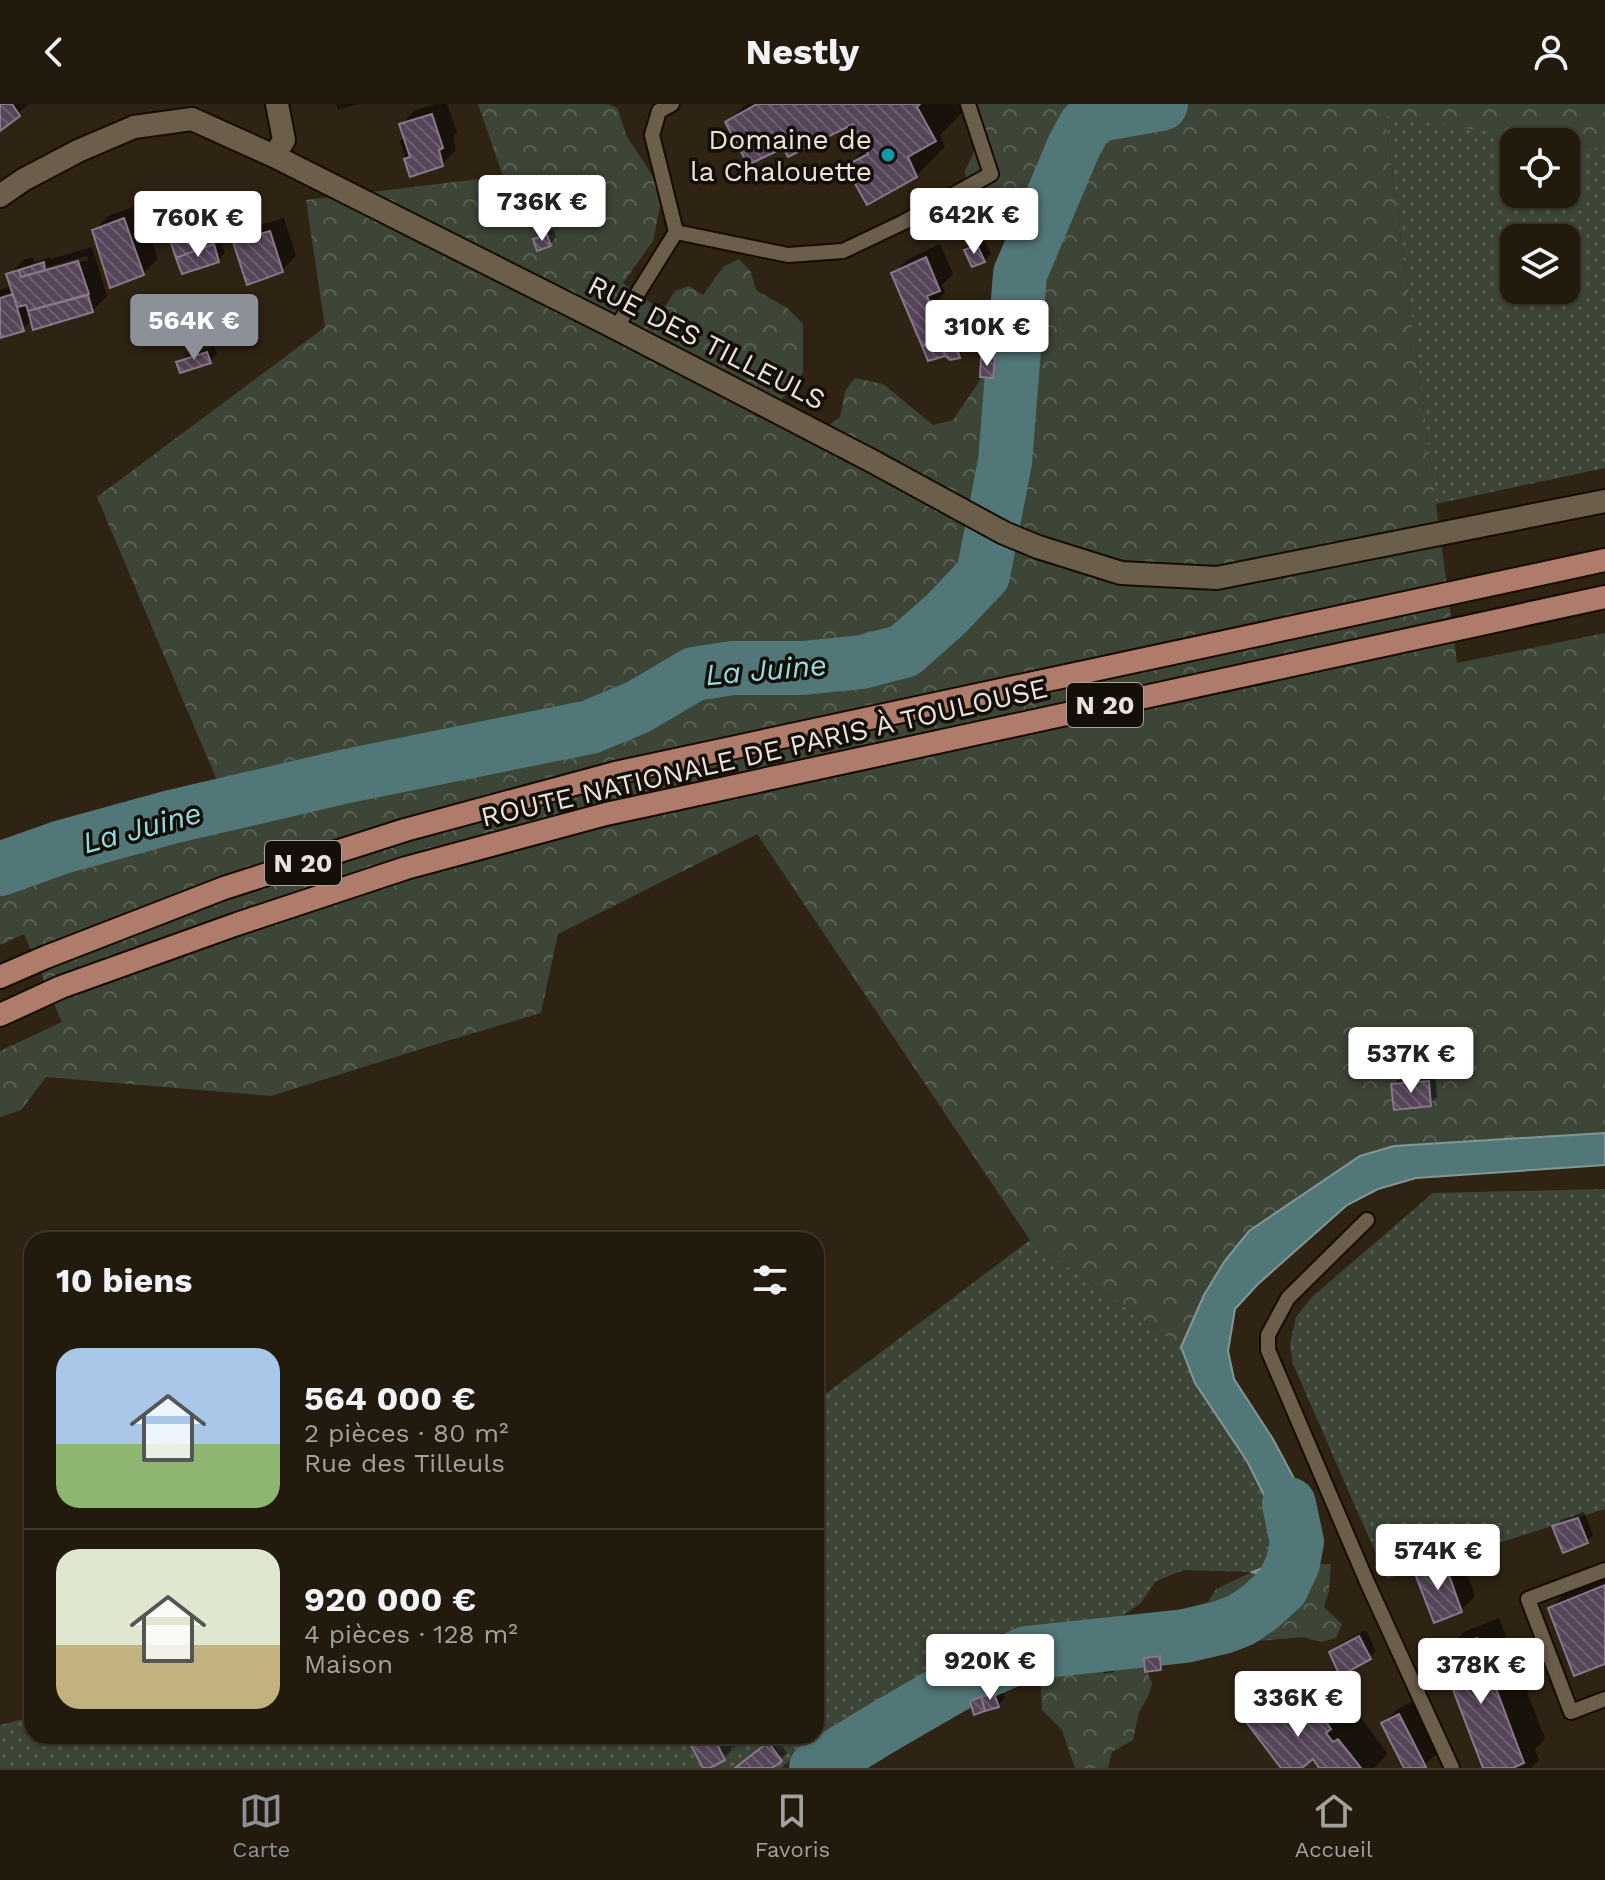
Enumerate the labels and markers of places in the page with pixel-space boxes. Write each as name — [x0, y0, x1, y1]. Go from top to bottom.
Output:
place label: Domaine de la Chalouette — [690, 123, 872, 188]
marker: Domaine de la Chalouette — [879, 146, 897, 164]
pin: 736K € — [477, 175, 607, 243]
pin: 642K € — [909, 188, 1039, 256]
pin: 760K € — [133, 191, 263, 259]
pin: 564K € — [129, 294, 259, 362]
pin: 310K € — [922, 300, 1052, 368]
pin: 537K € — [1346, 1027, 1476, 1095]
pin: 574K € — [1373, 1524, 1503, 1592]
pin: 920K € — [925, 1634, 1055, 1702]
pin: 378K € — [1416, 1638, 1546, 1706]
pin: 336K € — [1233, 1671, 1363, 1739]

